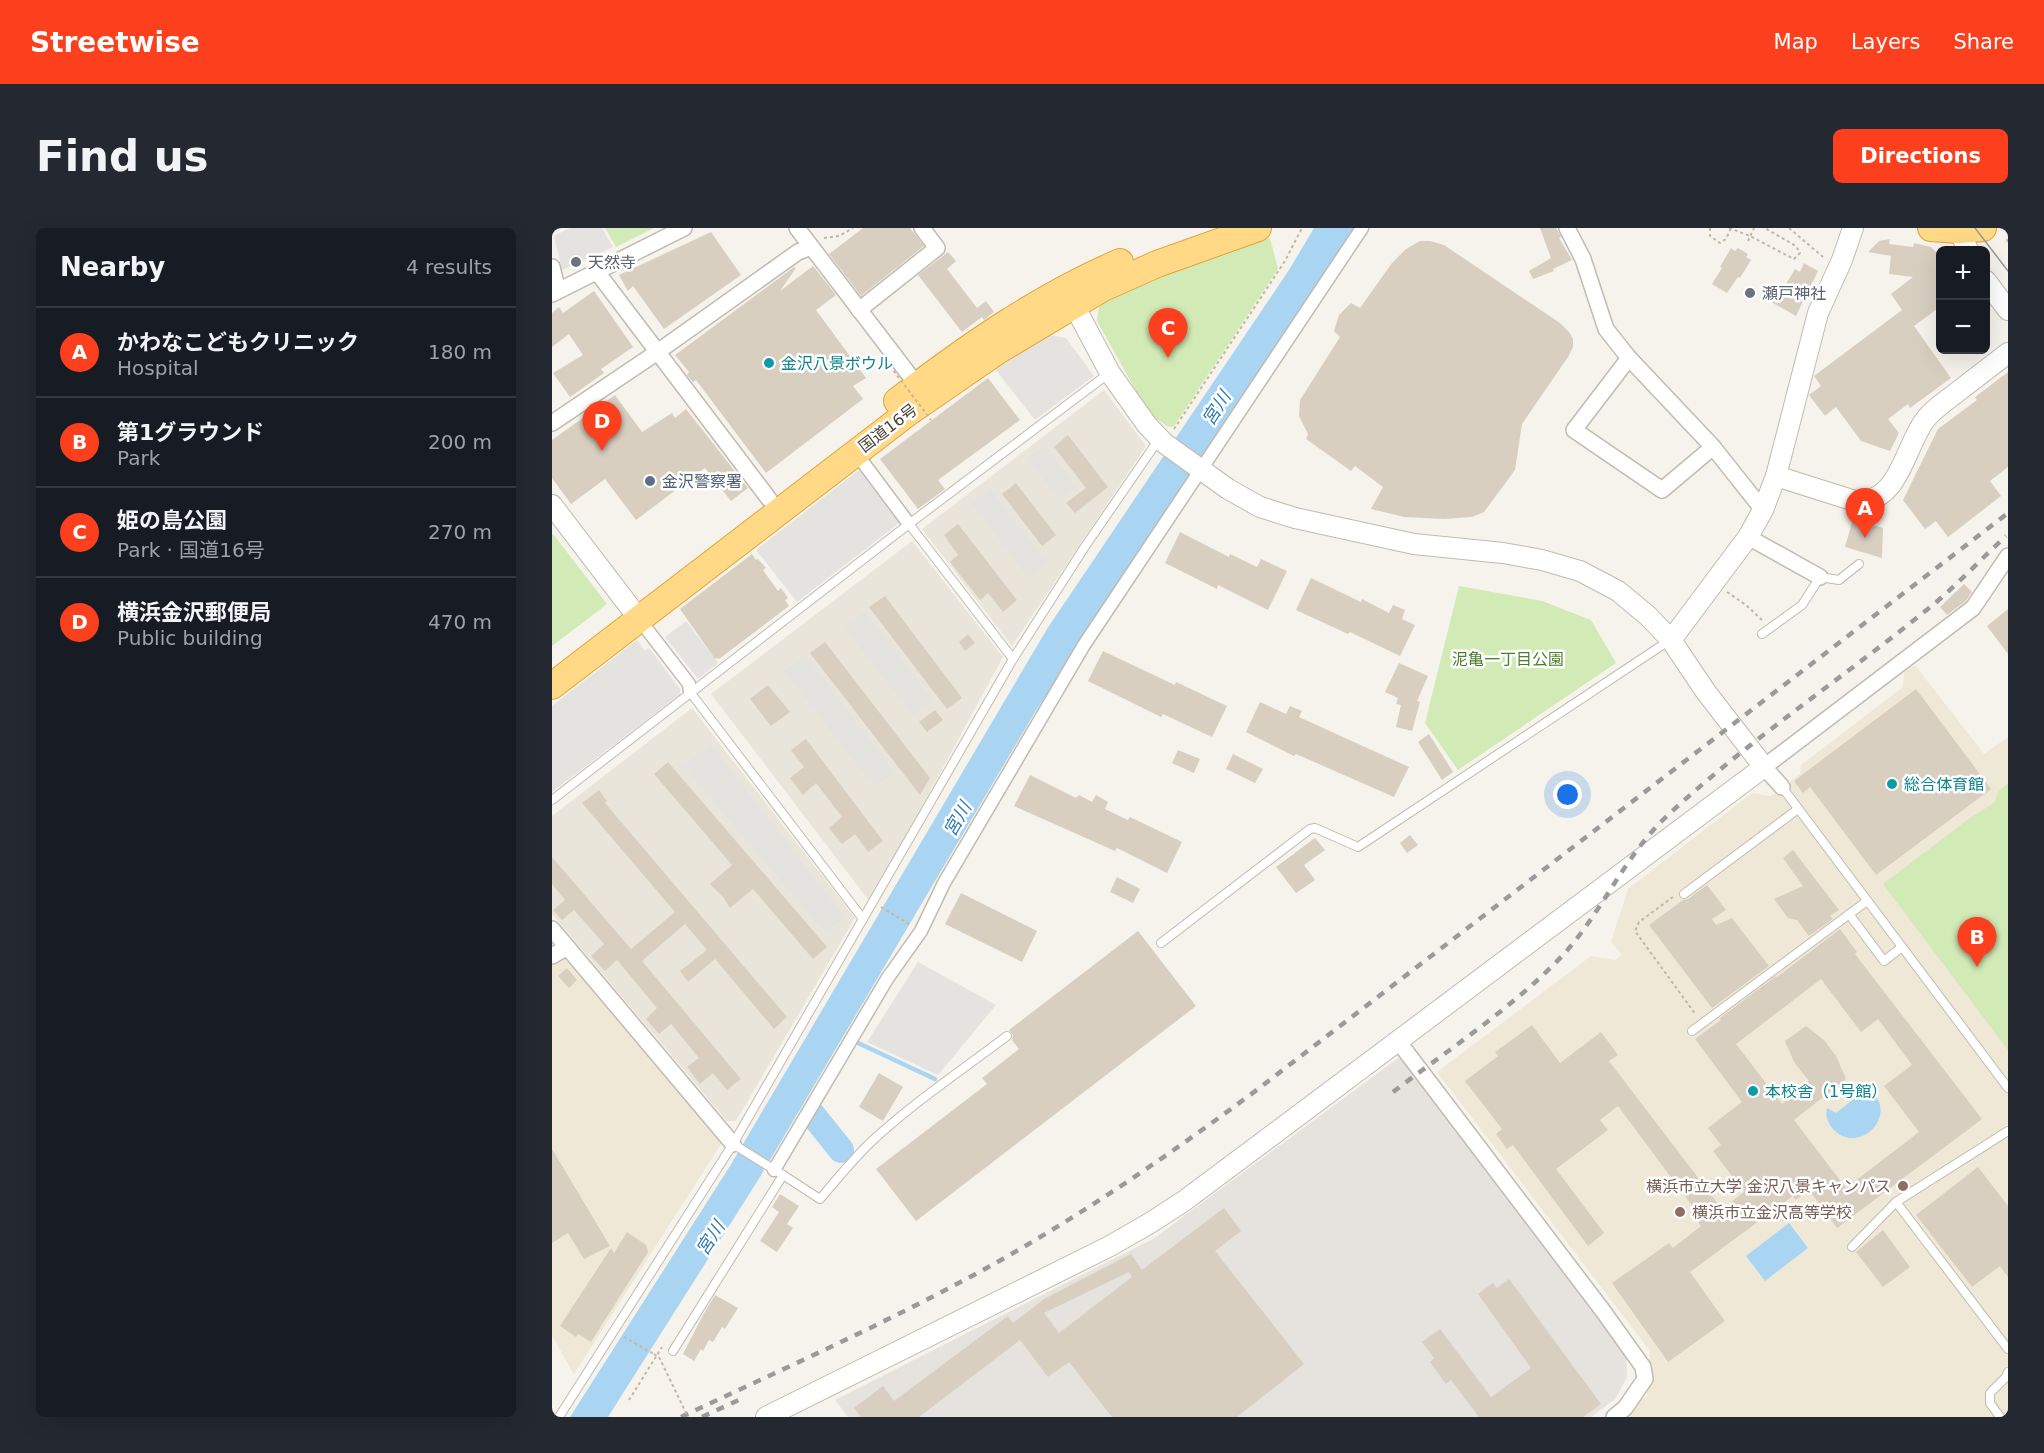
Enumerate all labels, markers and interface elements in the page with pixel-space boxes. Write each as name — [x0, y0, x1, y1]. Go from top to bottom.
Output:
text: Streetwise — [30, 26, 200, 59]
text: Map — [1774, 30, 1818, 54]
text: Layers — [1851, 30, 1920, 54]
text: Share — [1953, 30, 2014, 54]
button: Directions — [1833, 129, 2008, 183]
text: Find us — [36, 132, 209, 181]
map controls — [1936, 246, 1990, 354]
button: + — [1936, 246, 1990, 300]
text: Nearby — [60, 252, 165, 282]
place label: 天然寺 — [588, 253, 636, 272]
text: 4 results — [406, 255, 492, 279]
marker: 天然寺 — [569, 255, 583, 269]
place label: 瀬戸神社 — [1762, 284, 1826, 303]
marker: 瀬戸神社 — [1743, 286, 1757, 300]
button: − — [1936, 300, 1990, 354]
pin: C — [1148, 308, 1188, 358]
text: かわなこどもクリニック — [117, 330, 359, 355]
text: A — [72, 340, 87, 364]
text: 180 m — [428, 340, 492, 364]
place label: 金沢八景ボウル — [781, 354, 893, 373]
text: Hospital — [117, 356, 199, 380]
marker: 金沢八景ボウル — [762, 356, 776, 370]
water label: 宮川 — [1197, 386, 1236, 429]
street label: 国道16号 — [855, 400, 921, 456]
pin: D — [583, 402, 622, 451]
text: 第1グラウンド — [117, 420, 264, 445]
text: B — [72, 430, 87, 454]
text: 200 m — [428, 430, 492, 454]
text: Park — [117, 446, 160, 470]
place label: 金沢警察署 — [662, 472, 742, 491]
marker: 金沢警察署 — [643, 474, 657, 488]
pin: A — [1846, 488, 1884, 538]
text: 姫の島公園 — [117, 508, 227, 533]
text: C — [72, 520, 87, 544]
text: 270 m — [428, 520, 492, 544]
text: Park · 国道16号 — [117, 538, 265, 562]
text: 横浜金沢郵便局 — [117, 600, 271, 625]
text: D — [71, 610, 88, 634]
text: 470 m — [428, 610, 492, 634]
text: Public building — [117, 626, 263, 650]
park label: 泥亀一丁目公園 — [1452, 650, 1564, 669]
place label: 総合体育館 — [1904, 775, 1984, 794]
marker: 総合体育館 — [1885, 777, 1899, 791]
your location — [1553, 780, 1582, 809]
water label: 宮川 — [939, 796, 976, 840]
pin: B — [1958, 918, 1996, 967]
place label: 本校舎（1号館） — [1765, 1082, 1887, 1101]
marker: 本校舎（1号館） — [1746, 1084, 1760, 1098]
place label: 横浜市立大学 金沢八景キャンパス — [1646, 1177, 1891, 1196]
marker: 横浜市立大学 金沢八景キャンパス — [1896, 1179, 1910, 1193]
place label: 横浜市立金沢高等学校 — [1692, 1203, 1852, 1222]
marker: 横浜市立金沢高等学校 — [1673, 1205, 1687, 1219]
water label: 宮川 — [691, 1216, 730, 1259]

